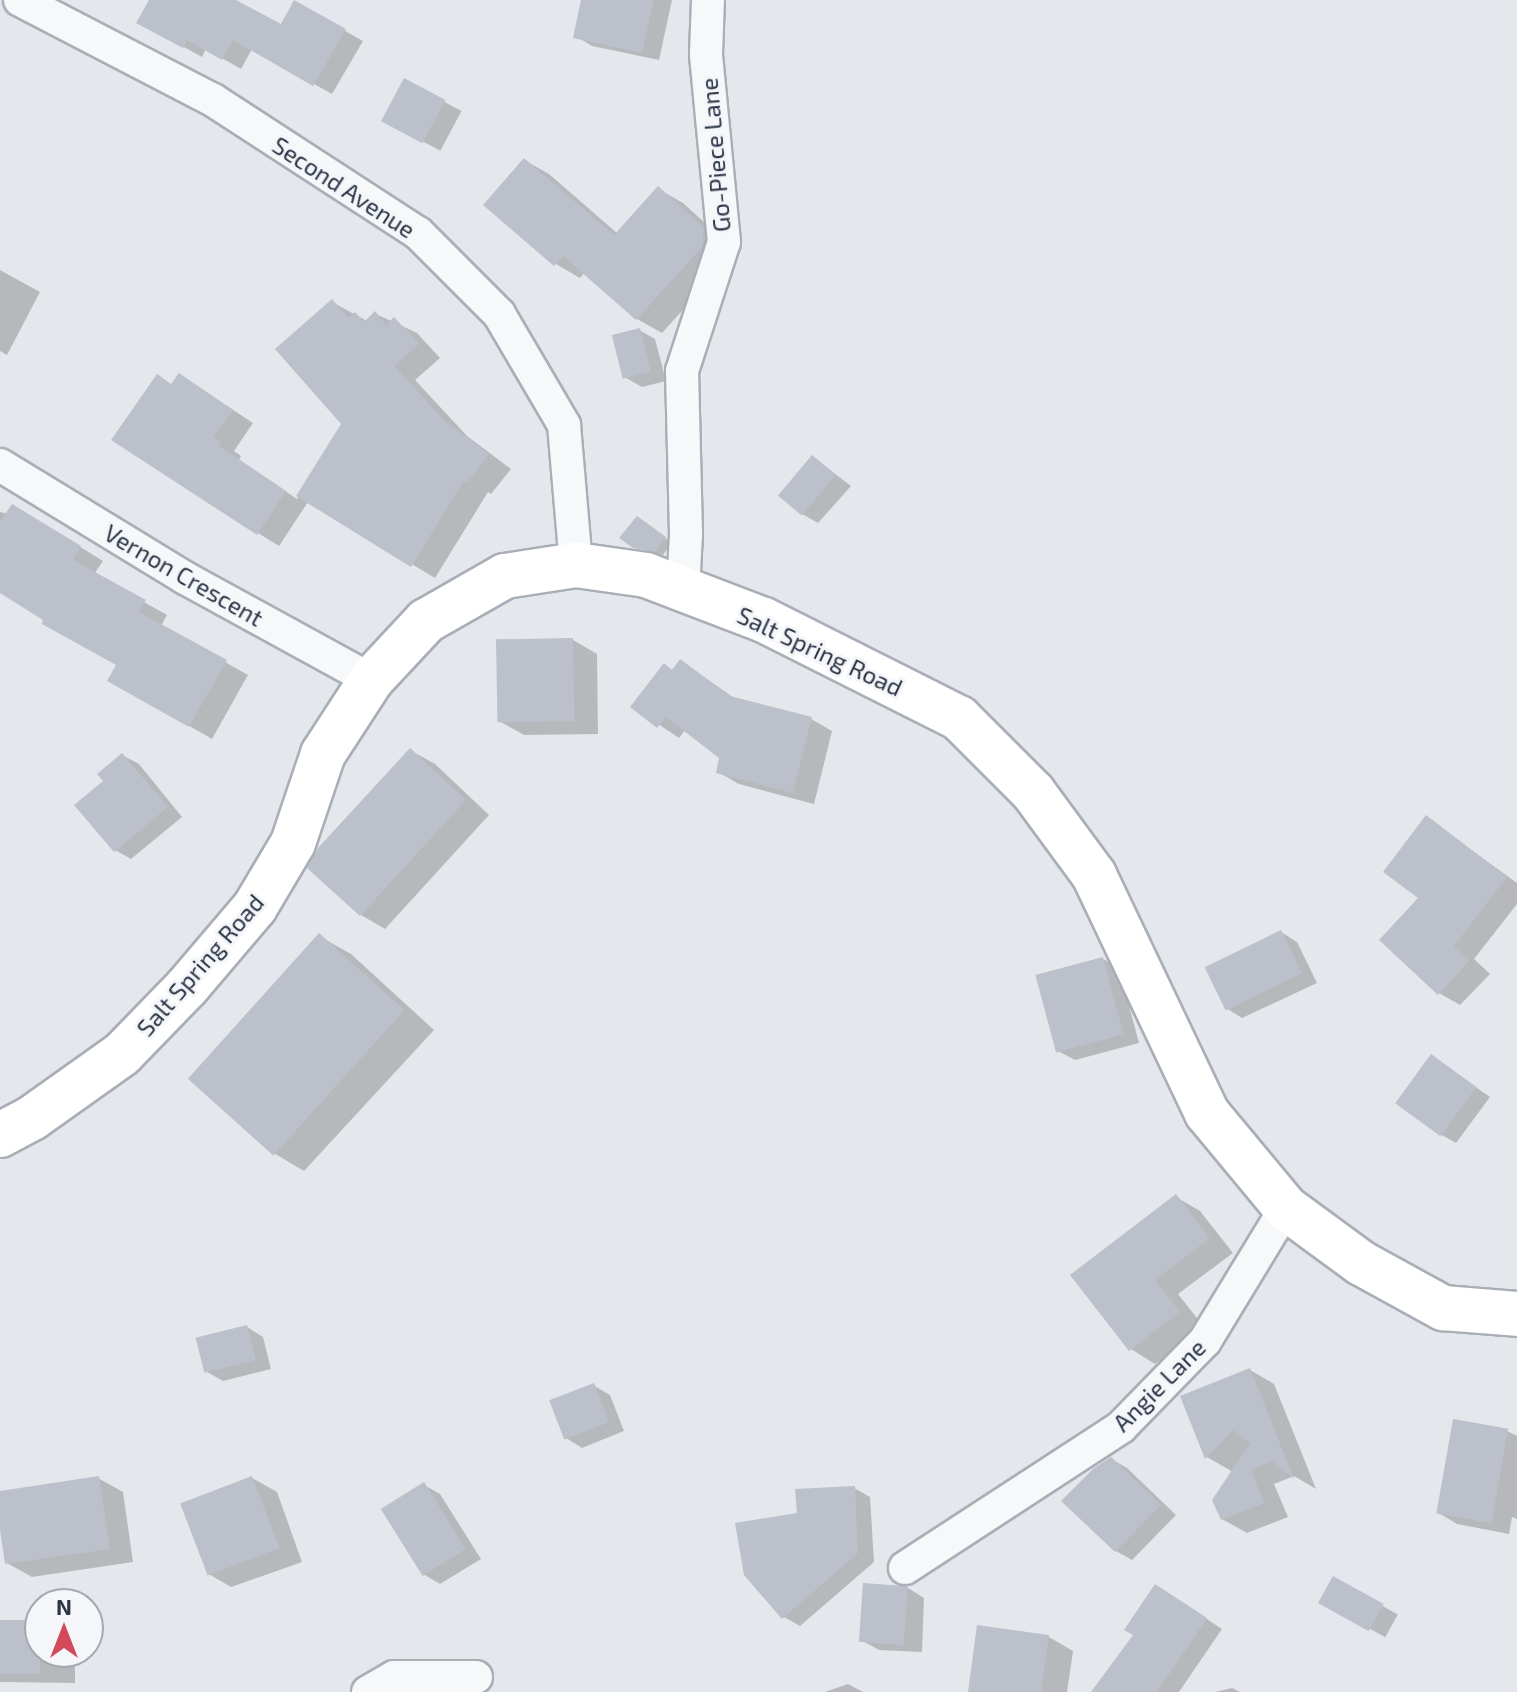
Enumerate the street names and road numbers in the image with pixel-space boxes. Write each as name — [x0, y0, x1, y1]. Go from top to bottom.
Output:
street label: Go-Piece Lane — [694, 77, 736, 233]
street label: Second Avenue — [267, 130, 421, 244]
street label: Vernon Crescent — [99, 518, 269, 632]
street label: Salt Spring Road — [733, 600, 907, 702]
street label: Salt Spring Road — [130, 888, 270, 1042]
street label: Angie Lane — [1107, 1333, 1211, 1437]

